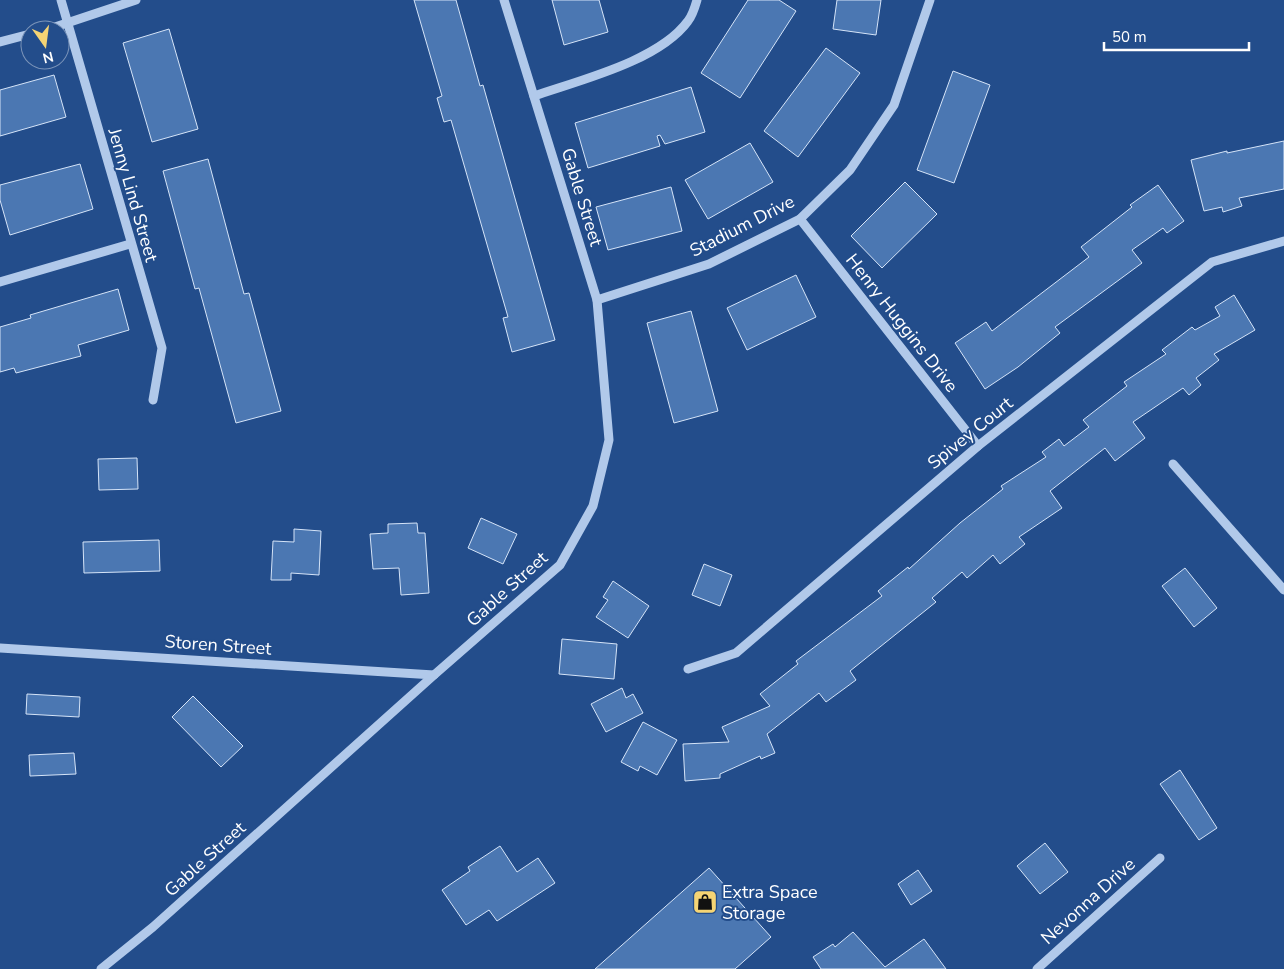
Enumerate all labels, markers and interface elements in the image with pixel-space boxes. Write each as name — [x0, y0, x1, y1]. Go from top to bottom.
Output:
north arrow — [20, 20, 70, 70]
scale bar — [1104, 20, 1249, 52]
text: 50 m — [1112, 27, 1147, 47]
text: N — [41, 47, 55, 68]
street label: Jenny Lind Street — [102, 124, 164, 265]
street label: Gable Street — [556, 145, 609, 250]
street label: Stadium Drive — [686, 189, 798, 263]
street label: Henry Huggins Drive — [840, 249, 964, 397]
street label: Spivey Court — [922, 391, 1018, 475]
street label: Gable Street — [461, 546, 553, 632]
street label: Storen Street — [164, 629, 273, 661]
street label: Gable Street — [159, 816, 251, 902]
street label: Nevonna Drive — [1036, 852, 1140, 950]
place label: Extra Space Storage — [722, 880, 818, 925]
shop icon: Extra Space Storage — [692, 889, 718, 915]

